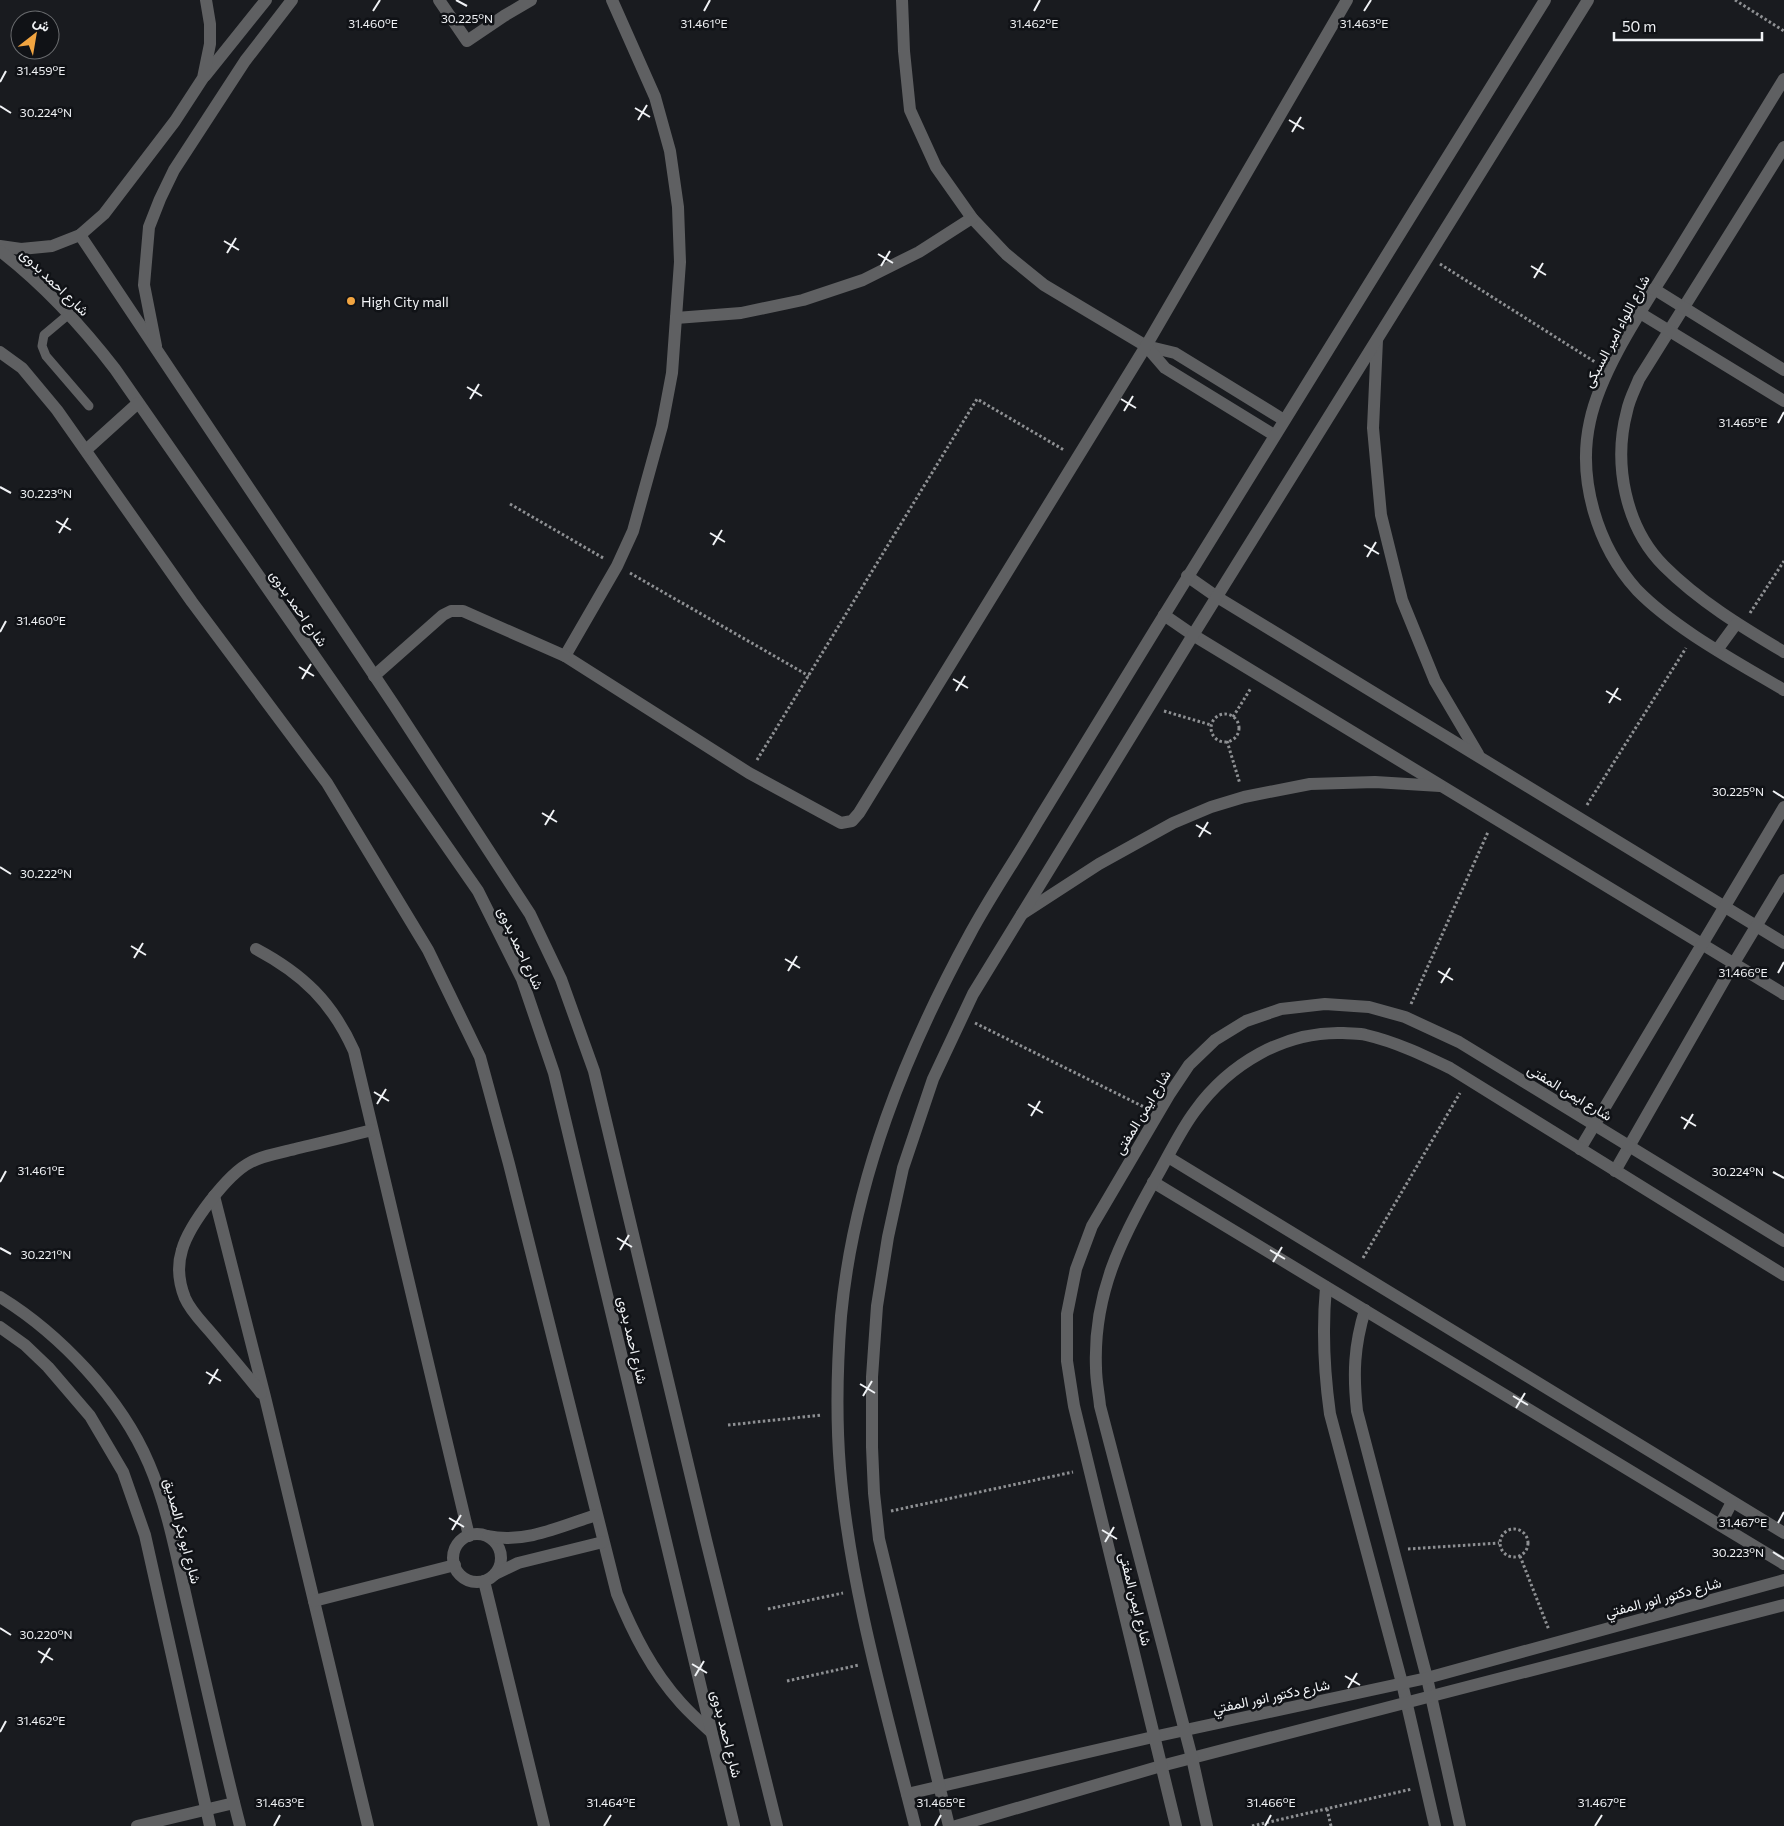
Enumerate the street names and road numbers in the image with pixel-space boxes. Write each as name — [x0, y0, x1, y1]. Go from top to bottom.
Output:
street label: شارع احمد بدوى — [15, 245, 93, 321]
street label: شارع اللواء امير السبكى — [1579, 272, 1655, 392]
street label: شارع احمد بدوى — [264, 567, 332, 651]
street label: شارع احمد بدوى — [492, 904, 548, 993]
street label: شارع ايمن المفتى — [1523, 1060, 1615, 1126]
street label: شارع ايمن المفتى — [1110, 1067, 1176, 1159]
street label: شارع احمد بدوى — [612, 1295, 651, 1386]
street label: شارع ابو بكر الصديق — [158, 1476, 205, 1586]
street label: شارع ايمن المفتى — [1113, 1551, 1156, 1648]
street label: شارع دكتور انور المفتي — [1603, 1573, 1724, 1625]
street label: شارع دكتور انور المفتي — [1211, 1675, 1332, 1721]
street label: شارع احمد بدوى — [705, 1689, 746, 1780]

